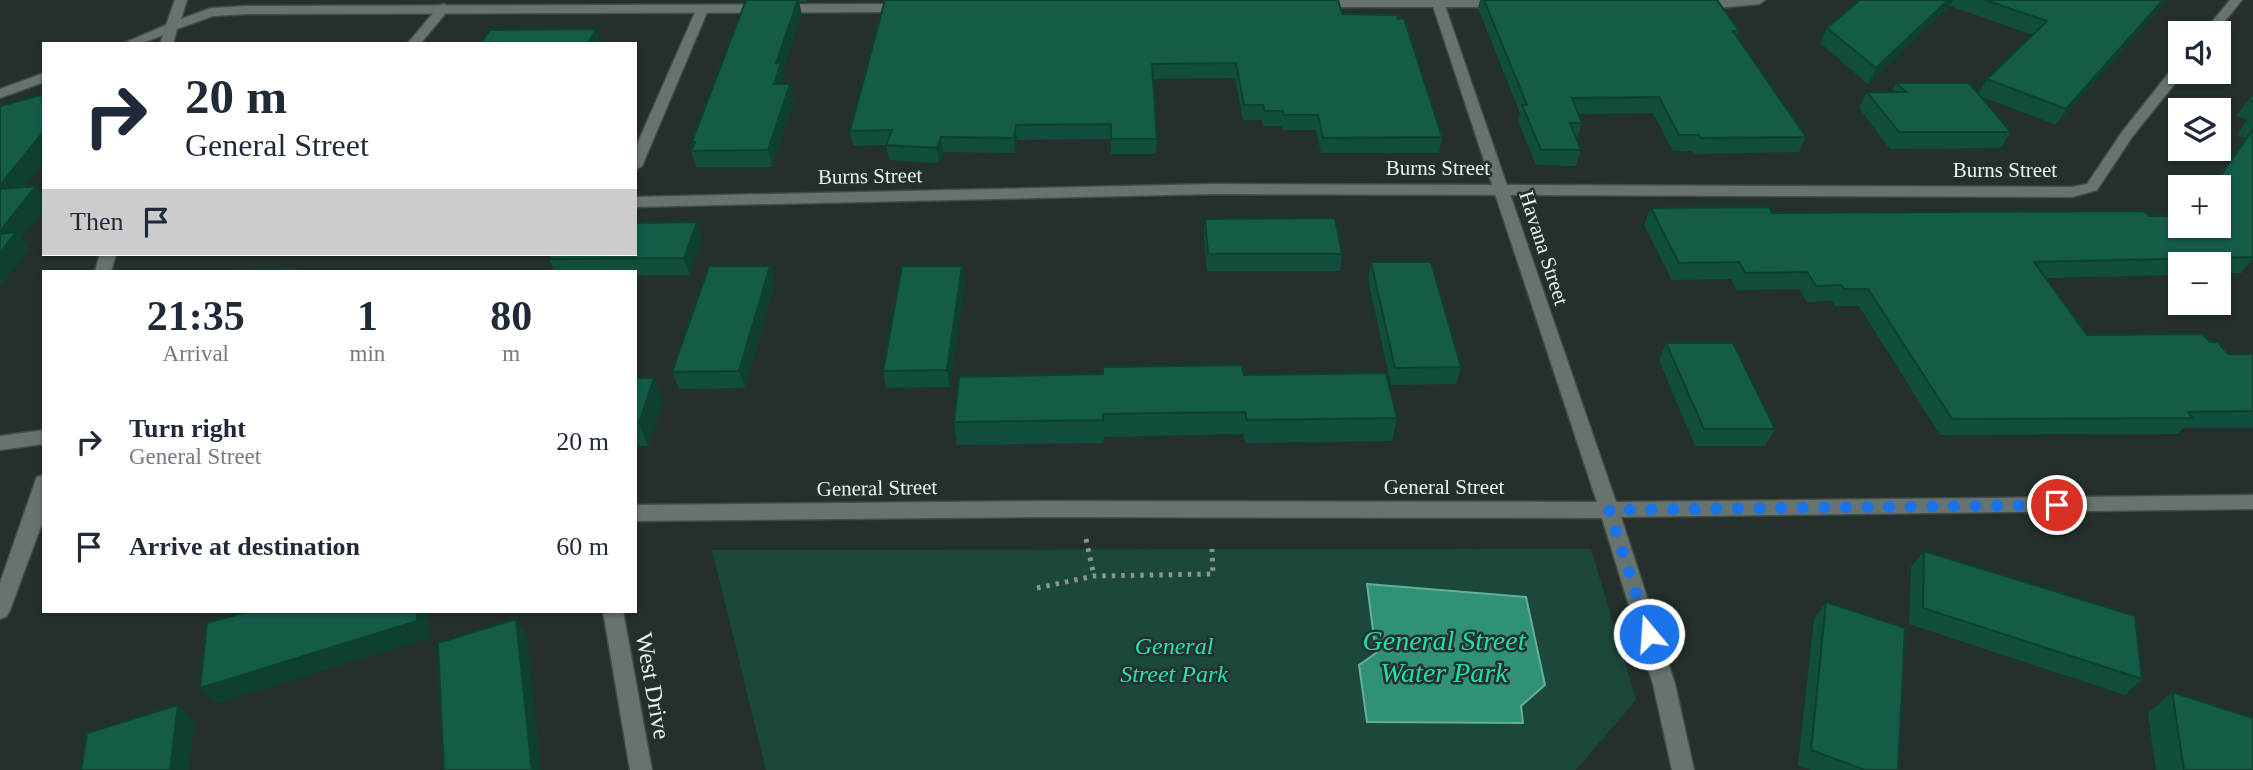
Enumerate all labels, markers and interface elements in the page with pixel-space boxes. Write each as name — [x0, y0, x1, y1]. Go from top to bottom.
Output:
map controls — [2168, 21, 2231, 315]
button: sound — [2168, 21, 2231, 84]
text: 20 m — [185, 69, 287, 124]
icon: right — [70, 70, 161, 161]
button: layers — [2168, 98, 2231, 161]
text: General Street — [185, 127, 369, 163]
street label: Burns Street — [1386, 156, 1490, 180]
street label: Burns Street — [1953, 158, 2057, 182]
street label: Burns Street — [818, 163, 923, 189]
button: + — [2168, 175, 2231, 238]
street label: Havana Street — [1514, 188, 1574, 308]
icon: arrive — [137, 203, 175, 241]
text: Then — [70, 207, 123, 236]
button: − — [2168, 252, 2231, 315]
text: 21:35 — [147, 293, 245, 339]
text: 1 — [357, 293, 378, 339]
text: 80 — [490, 293, 532, 339]
text: Arrival — [163, 341, 229, 366]
text: min — [350, 341, 385, 366]
text: m — [502, 341, 520, 366]
text: Turn right — [129, 414, 246, 443]
icon: right — [70, 423, 108, 461]
text: 20 m — [556, 427, 609, 456]
text: General Street — [129, 444, 261, 469]
street label: General Street — [816, 475, 938, 501]
street label: General Street — [1384, 475, 1505, 499]
pin — [2027, 475, 2087, 535]
icon: arrive — [2038, 486, 2076, 524]
icon: arrive — [70, 528, 108, 566]
text: Arrive at destination — [129, 532, 360, 561]
text: 60 m — [556, 532, 609, 561]
position arrow — [1612, 597, 1686, 671]
water label: General Street Water Park — [1362, 625, 1527, 688]
street label: West Drive — [631, 631, 675, 741]
park label: General Street Park — [1120, 633, 1228, 687]

